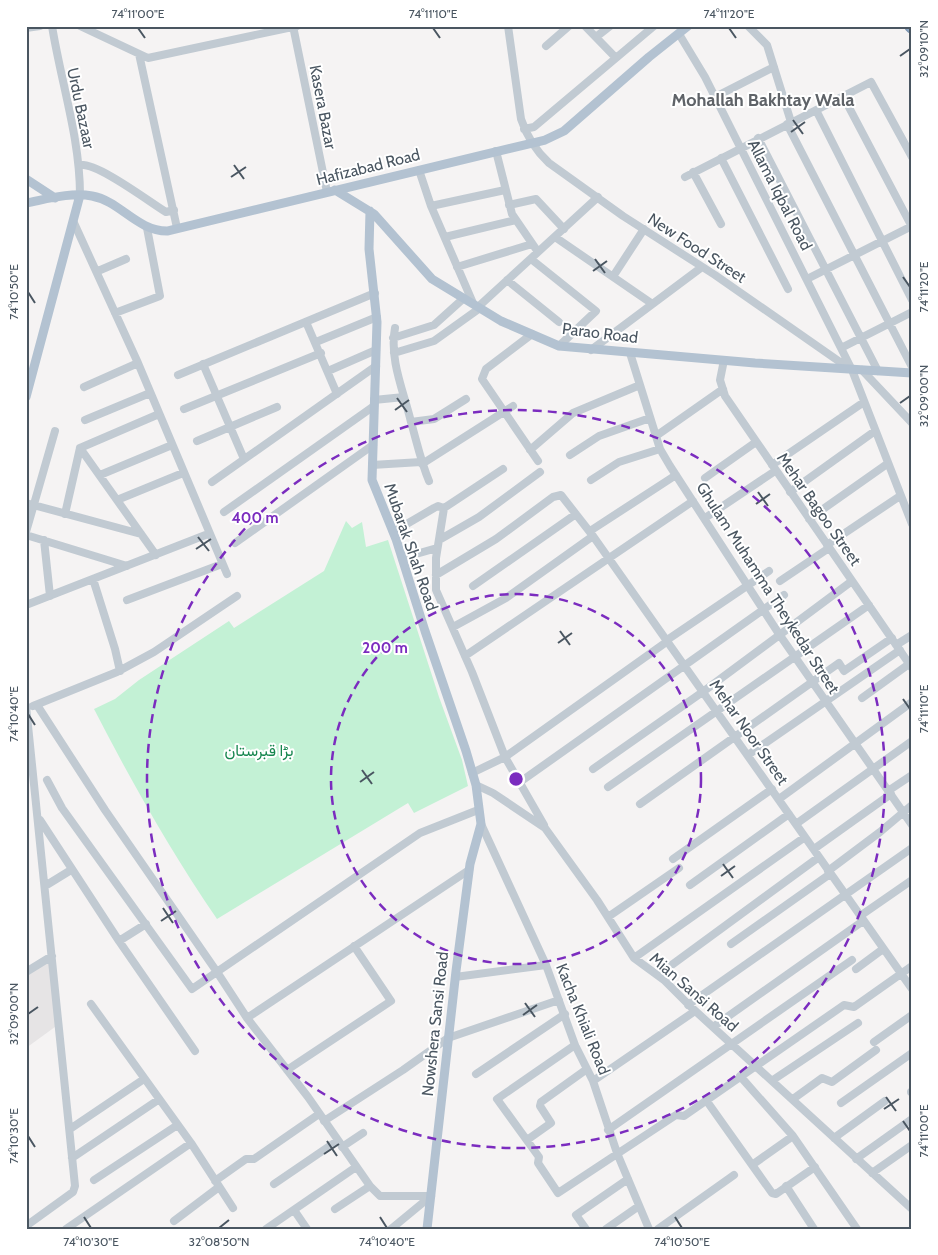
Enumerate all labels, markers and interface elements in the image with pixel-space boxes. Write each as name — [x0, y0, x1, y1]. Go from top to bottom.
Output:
text: 74°11'00"E — [111, 6, 165, 21]
text: 74°11'10"E — [409, 6, 458, 21]
text: 74°11'20"E — [704, 6, 755, 21]
text: 32°09'10"N — [916, 20, 931, 78]
street label: Kasera Bazar — [306, 63, 341, 152]
street label: Urdu Bazaar — [63, 66, 99, 151]
district label: Mohallah Bakhtay Wala — [672, 89, 854, 111]
street label: Allama Iqbal Road — [744, 136, 816, 254]
street label: Hafizabad Road — [314, 145, 422, 189]
street label: New Food Street — [644, 209, 750, 287]
text: 74°11'20"E — [916, 261, 931, 312]
text: 74°10'50"E — [6, 264, 21, 320]
street label: Parao Road — [561, 319, 639, 347]
text: 32°09'00"N — [916, 365, 931, 427]
street label: Mehar Bagoo Street — [773, 449, 865, 570]
street label: Ghulam Muhamma Theykedar Street — [692, 479, 844, 698]
street label: Mubarak Shah Road — [380, 481, 442, 613]
text: 400 m — [232, 509, 278, 527]
text: 200 m — [362, 639, 408, 657]
street label: Mehar Noor Street — [706, 676, 793, 789]
text: 74°11'10"E — [916, 684, 931, 733]
text: 74°10'40"E — [6, 686, 21, 742]
park label: بڑا قبرستان — [224, 741, 294, 761]
centre of rings — [507, 770, 525, 788]
street label: Mian Sansi Road — [646, 949, 742, 1035]
street label: Nowshera Sansi Road — [418, 951, 452, 1097]
street label: Kacha Khiali Road — [552, 961, 614, 1077]
text: 32°09'00"N — [6, 983, 21, 1045]
text: 74°11'00"E — [916, 1104, 931, 1158]
text: 74°10'30"E — [6, 1108, 21, 1164]
text: 74°10'30"E — [63, 1234, 119, 1249]
text: 32°08'50"N — [188, 1234, 250, 1249]
text: 74°10'40"E — [359, 1234, 415, 1249]
text: 74°10'50"E — [654, 1234, 710, 1249]

